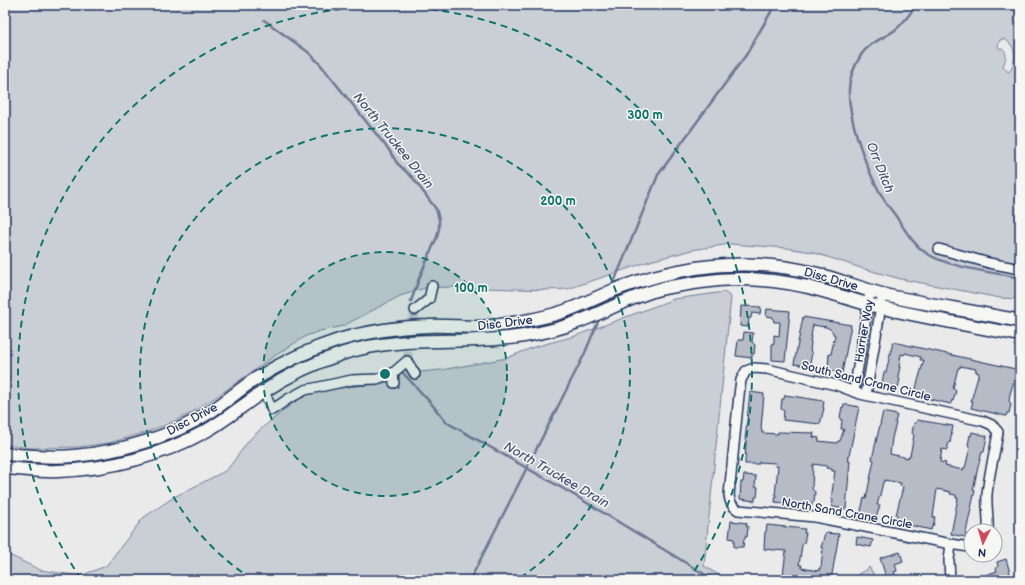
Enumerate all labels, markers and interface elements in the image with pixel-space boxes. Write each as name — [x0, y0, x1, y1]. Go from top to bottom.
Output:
water label: North Truckee Drain — [350, 89, 437, 192]
text: 300 m — [627, 108, 663, 123]
water label: Orr Ditch — [863, 140, 897, 195]
text: 200 m — [540, 194, 576, 209]
street label: Disc Drive — [802, 265, 860, 294]
text: 100 m — [454, 281, 488, 296]
street label: Harrier Way — [852, 298, 878, 364]
street label: Disc Drive — [477, 313, 533, 334]
street label: South Sand Crane Circle — [800, 358, 932, 405]
centre of rings — [378, 367, 392, 381]
street label: Disc Drive — [164, 400, 220, 439]
water label: North Truckee Drain — [501, 438, 612, 511]
street label: North Sand Crane Circle — [780, 495, 914, 532]
north arrow — [963, 523, 1003, 563]
text: N — [977, 546, 987, 559]

